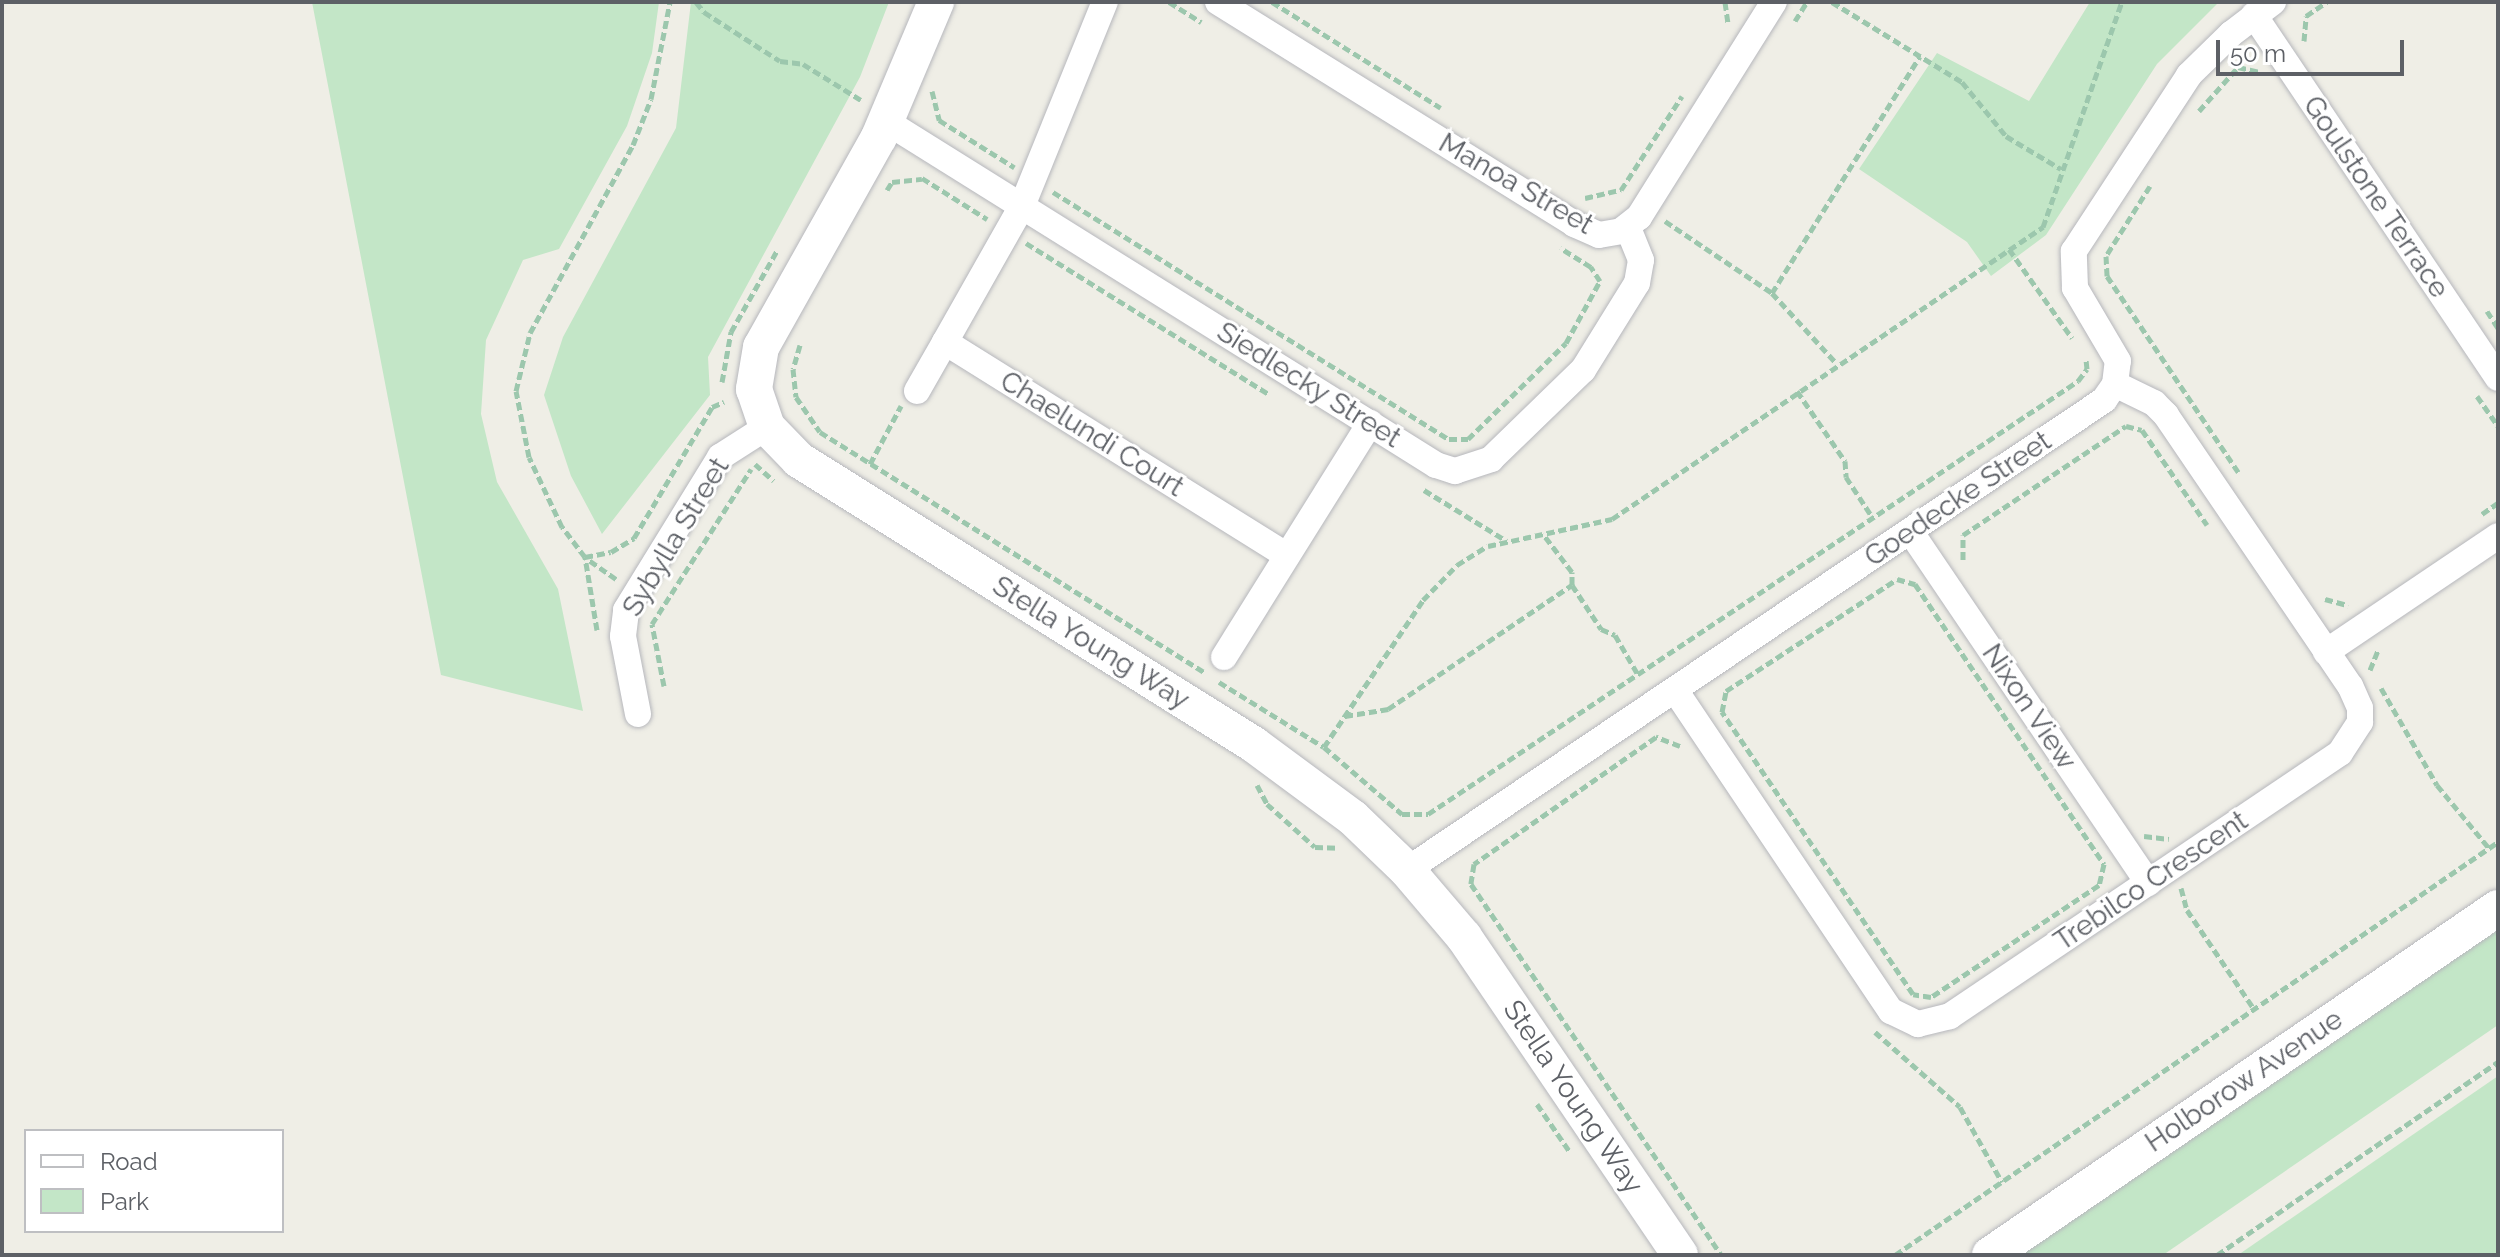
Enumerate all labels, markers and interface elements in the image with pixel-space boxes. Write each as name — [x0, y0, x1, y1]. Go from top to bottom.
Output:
scale bar — [2220, 24, 2408, 74]
text: 50 m — [2230, 39, 2286, 68]
street label: Goulstone Terrace — [2296, 89, 2456, 305]
street label: Manoa Street — [1433, 126, 1599, 242]
street label: Siedlecky Street — [1211, 315, 1407, 455]
street label: Chaelundi Court — [994, 364, 1190, 504]
street label: Goedecke Street — [1858, 424, 2058, 574]
street label: Sybylla Street — [616, 452, 736, 622]
street label: Stella Young Way — [986, 568, 1196, 718]
street label: Nixon View — [1974, 637, 2084, 777]
street label: Trebilco Crescent — [2048, 804, 2254, 958]
street label: Stella Young Way — [1495, 993, 1651, 1201]
street label: Holborow Avenue — [2138, 1002, 2350, 1160]
legend — [24, 1129, 284, 1233]
text: Road — [100, 1147, 158, 1176]
text: Park — [100, 1187, 149, 1216]

